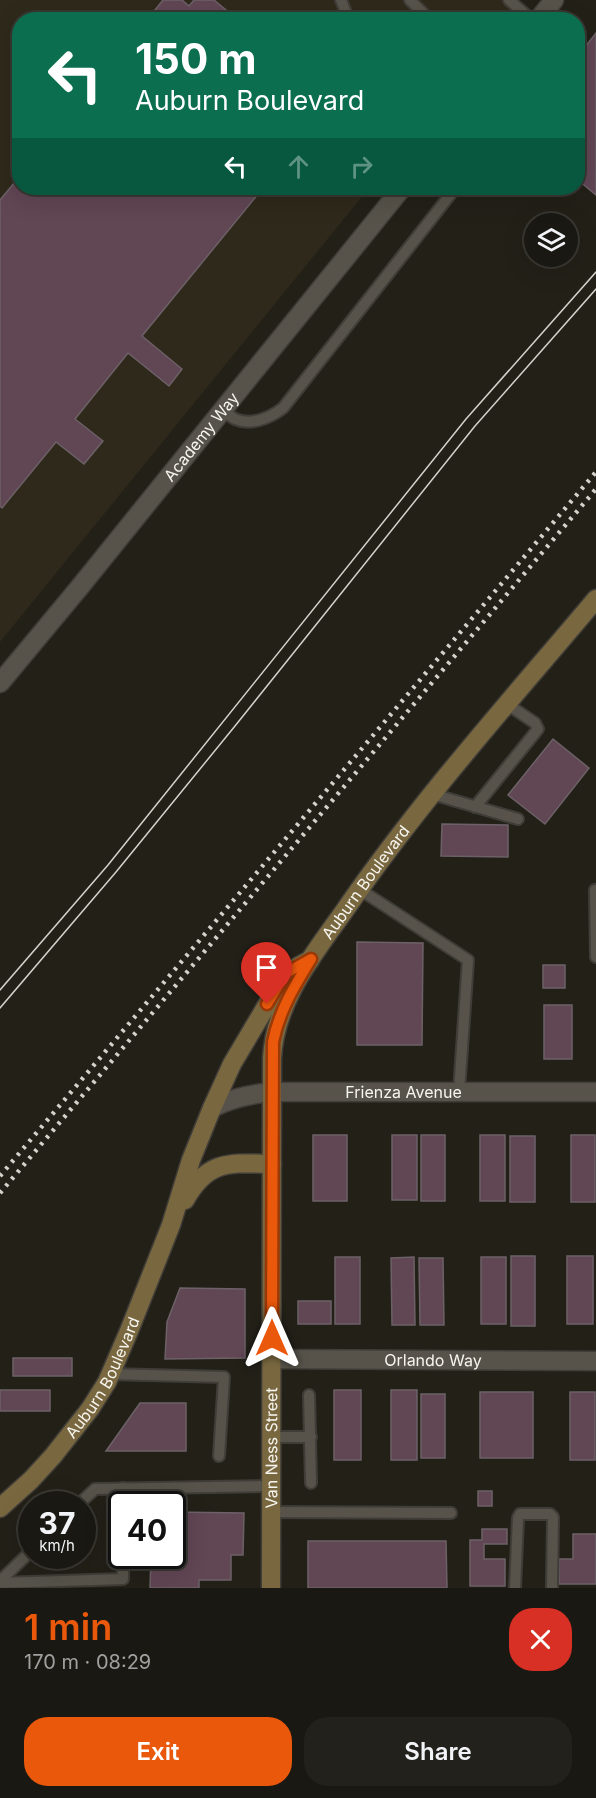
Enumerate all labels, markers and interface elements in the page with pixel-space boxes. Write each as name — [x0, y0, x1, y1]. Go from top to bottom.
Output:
text: 150 m — [135, 33, 257, 84]
icon: left — [36, 36, 114, 114]
text: Auburn Boulevard — [135, 84, 364, 117]
icon: left — [219, 150, 252, 183]
icon: ahead — [282, 150, 315, 183]
icon: right — [345, 150, 378, 183]
map controls — [524, 213, 578, 267]
button: layers — [524, 213, 578, 267]
street label: Academy Way — [159, 388, 243, 485]
street label: Auburn Boulevard — [317, 821, 414, 943]
pin — [241, 942, 292, 1004]
icon: arrive — [250, 951, 283, 984]
street label: Frienza Avenue — [345, 1082, 462, 1102]
position arrow — [240, 1306, 304, 1370]
street label: Auburn Boulevard — [61, 1314, 144, 1442]
street label: Orlando Way — [384, 1350, 482, 1370]
street label: Van Ness Street — [261, 1387, 281, 1509]
speed limit sign: 40 — [108, 1491, 186, 1569]
text: 37 — [39, 1505, 75, 1541]
text: km/h — [39, 1536, 75, 1555]
text: 1 min — [24, 1605, 112, 1649]
button: close — [509, 1608, 572, 1671]
text: 170 m · 08:29 — [24, 1650, 151, 1674]
button: Exit — [24, 1717, 292, 1786]
button: Share — [304, 1717, 572, 1786]

